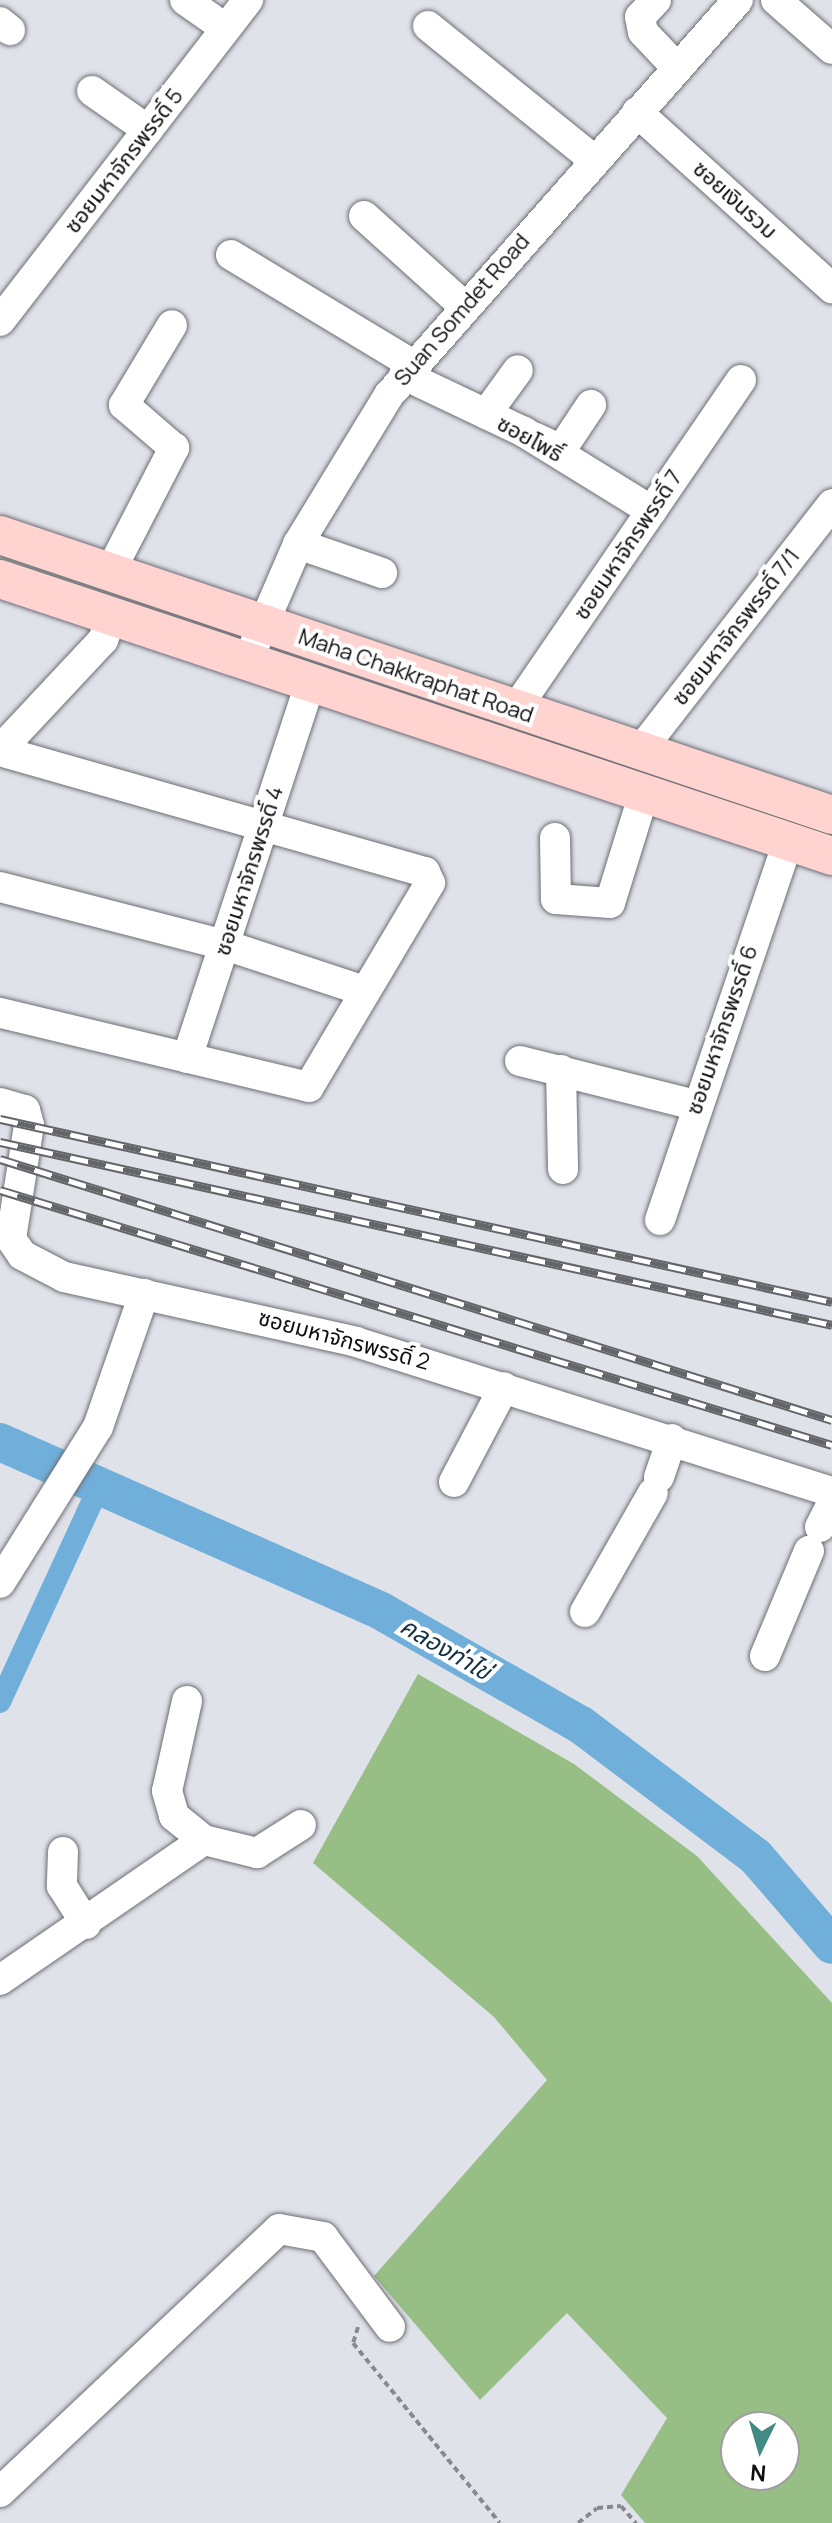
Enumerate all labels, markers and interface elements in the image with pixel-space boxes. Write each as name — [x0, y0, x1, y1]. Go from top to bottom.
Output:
street label: ซอยมหาจักรพรรดิ์ 5 — [59, 83, 189, 239]
street label: ซอยเงินรวม — [688, 155, 782, 245]
street label: Suan Somdet Road — [389, 229, 535, 391]
street label: ซอยโพธิ์ — [492, 410, 568, 468]
street label: ซอยมหาจักรพรรดิ์ 7 — [568, 465, 688, 625]
street label: ซอยมหาจักรพรรดิ์ 7/1 — [667, 543, 805, 711]
street label: Maha Chakkraphat Road — [295, 623, 537, 729]
street label: ซอยมหาจักรพรรดิ์ 4 — [209, 783, 289, 959]
street label: ซอยมหาจักรพรรดิ์ 6 — [681, 942, 763, 1118]
street label: ซอยมหาจักรพรรดิ์ 2 — [255, 1304, 433, 1376]
water label: คลองท่าไข่ — [396, 1611, 496, 1685]
north arrow — [720, 2411, 800, 2491]
text: N — [749, 2457, 767, 2489]

